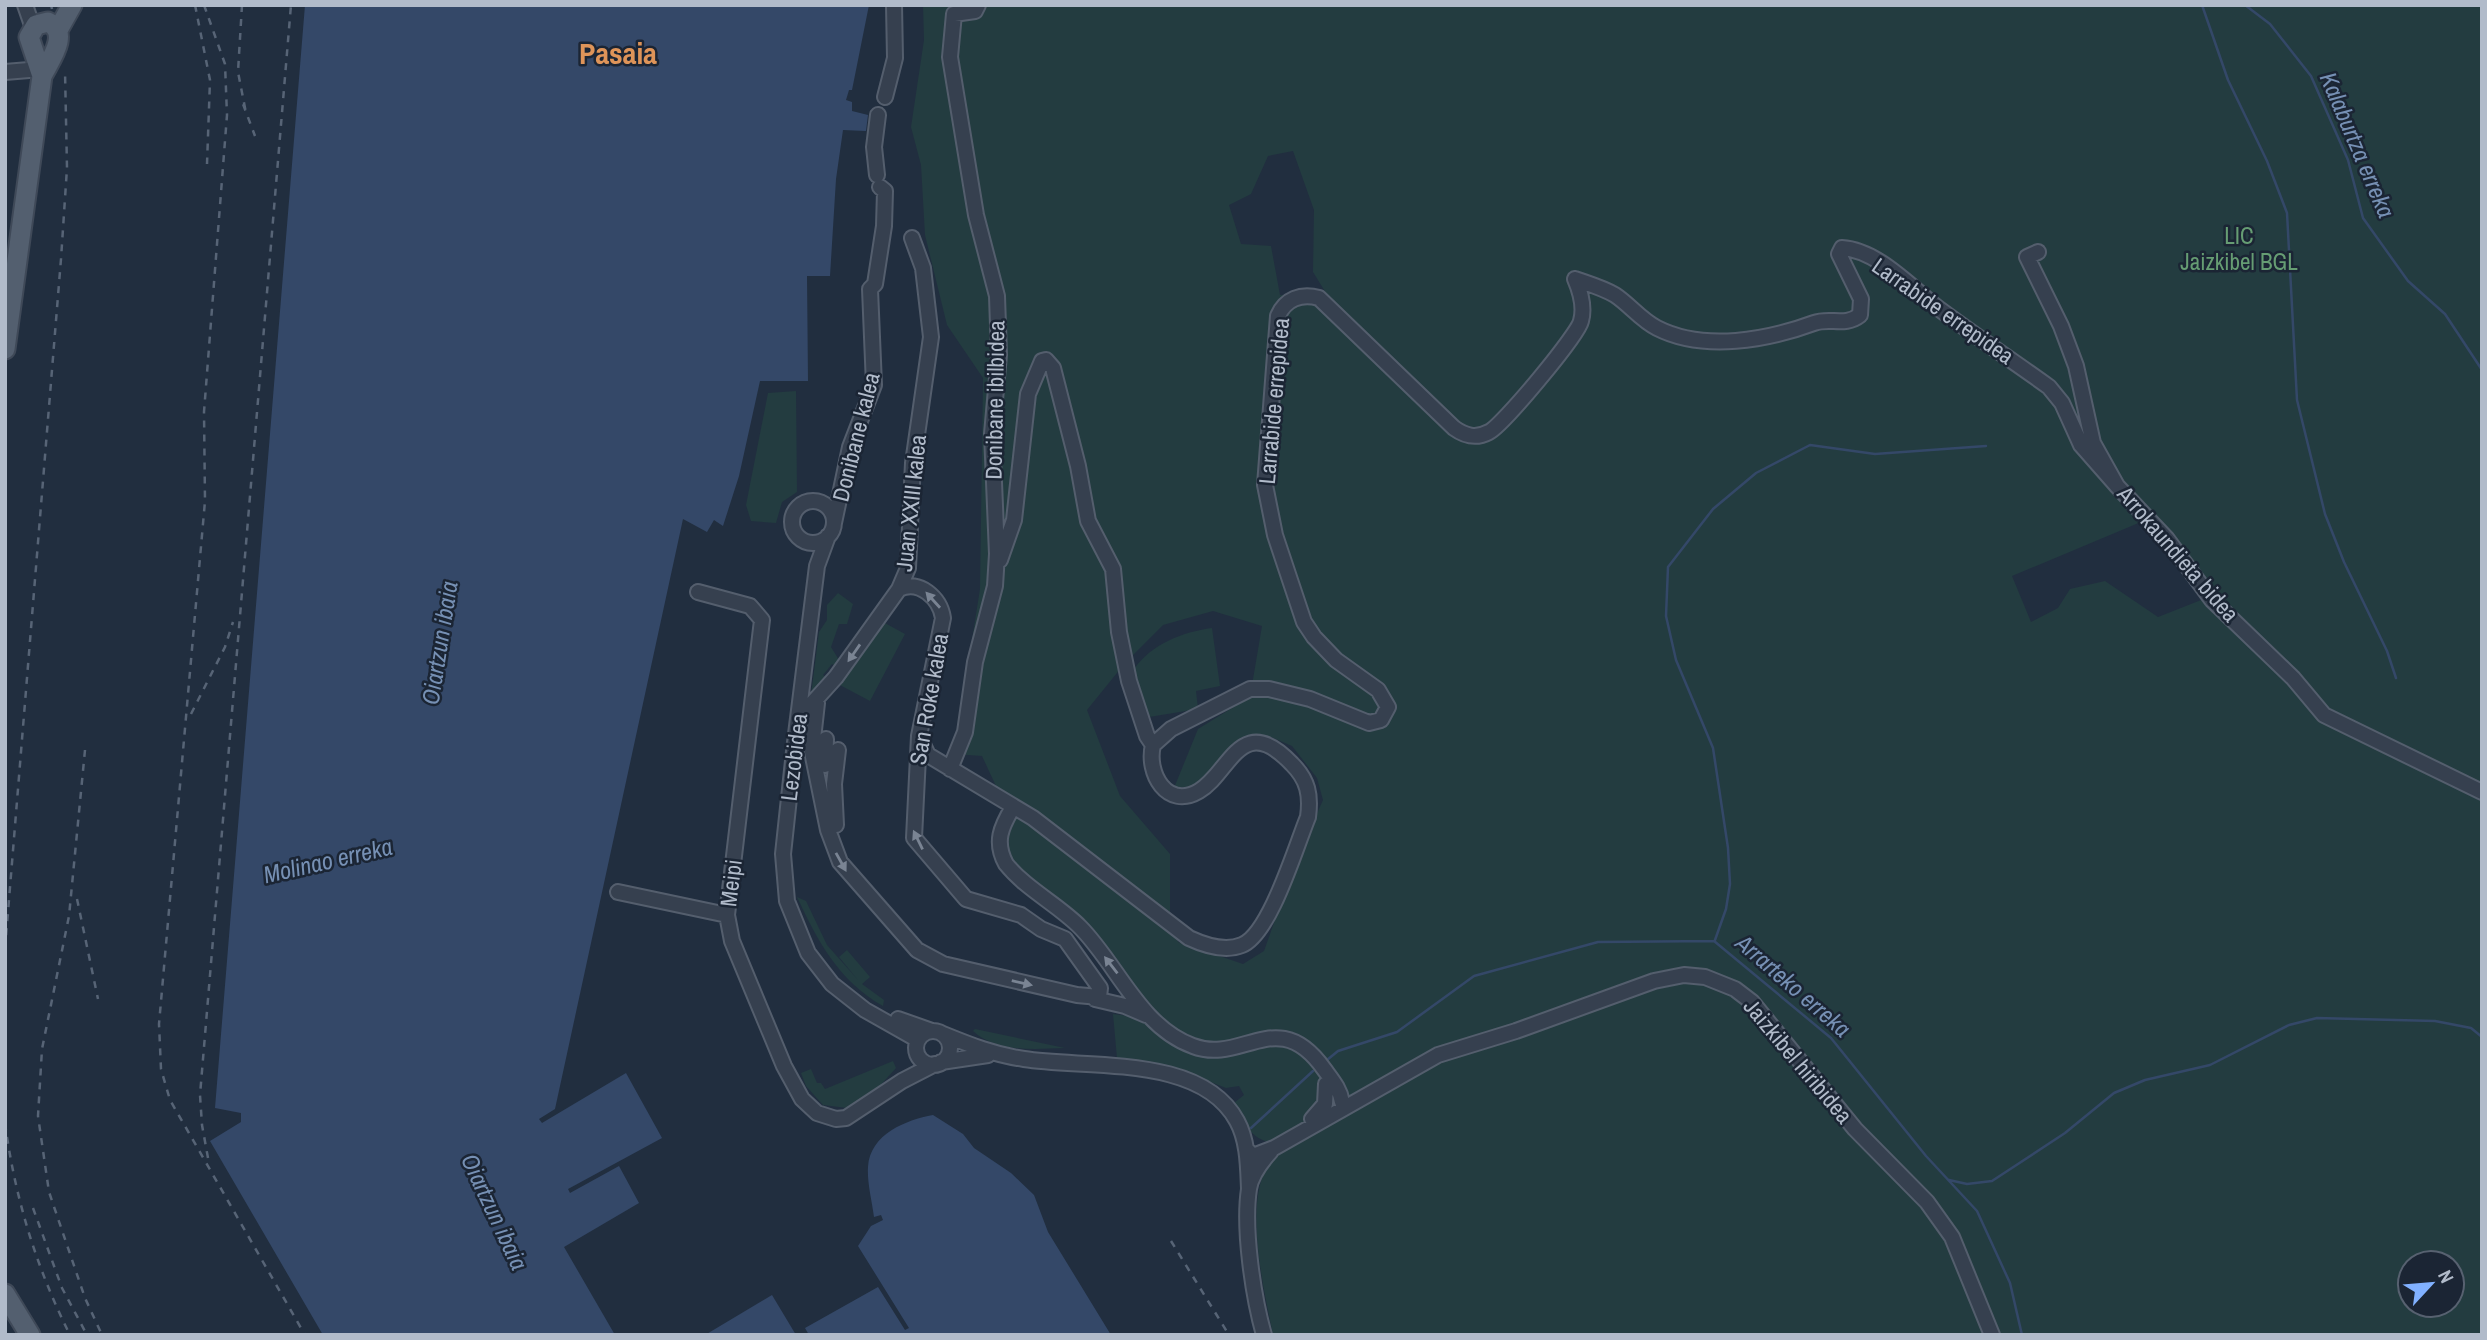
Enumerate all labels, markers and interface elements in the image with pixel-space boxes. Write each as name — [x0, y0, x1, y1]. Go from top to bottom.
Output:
district label: Pasaia — [579, 33, 657, 73]
water label: Kalaburtza erreka — [2313, 67, 2403, 222]
park label: LIC Jaizkibel BGL — [2180, 220, 2298, 277]
street label: Larrabide errepidea — [1866, 250, 2021, 371]
street label: Larrabide errepidea — [1251, 316, 1296, 485]
street label: Donibane ibilbidea — [978, 320, 1011, 480]
street label: Donibane kalea — [824, 369, 887, 505]
street label: Juan XXIII kalea — [888, 433, 933, 573]
street label: Arrokaundieta bidea — [2110, 478, 2246, 629]
water label: Oiartzun ibaia — [413, 579, 465, 707]
one-way arrow — [925, 591, 941, 609]
street label: San Roke kalea — [902, 630, 955, 767]
one-way arrow — [847, 644, 861, 662]
street label: Lezobidea — [773, 711, 814, 803]
water label: Molinao erreka — [260, 830, 395, 890]
one-way arrow — [912, 830, 923, 850]
one-way arrow — [835, 852, 847, 872]
street label: Meipi — [712, 858, 749, 908]
water label: Arrarteko erreka — [1729, 926, 1858, 1044]
one-way arrow — [1103, 957, 1118, 975]
one-way arrow — [1011, 978, 1033, 989]
street label: Jaizkibel hiribidea — [1737, 992, 1860, 1130]
water label: Oiartzun ibaia — [454, 1148, 536, 1275]
north arrow — [2396, 1249, 2466, 1319]
text: N — [2432, 1266, 2460, 1287]

